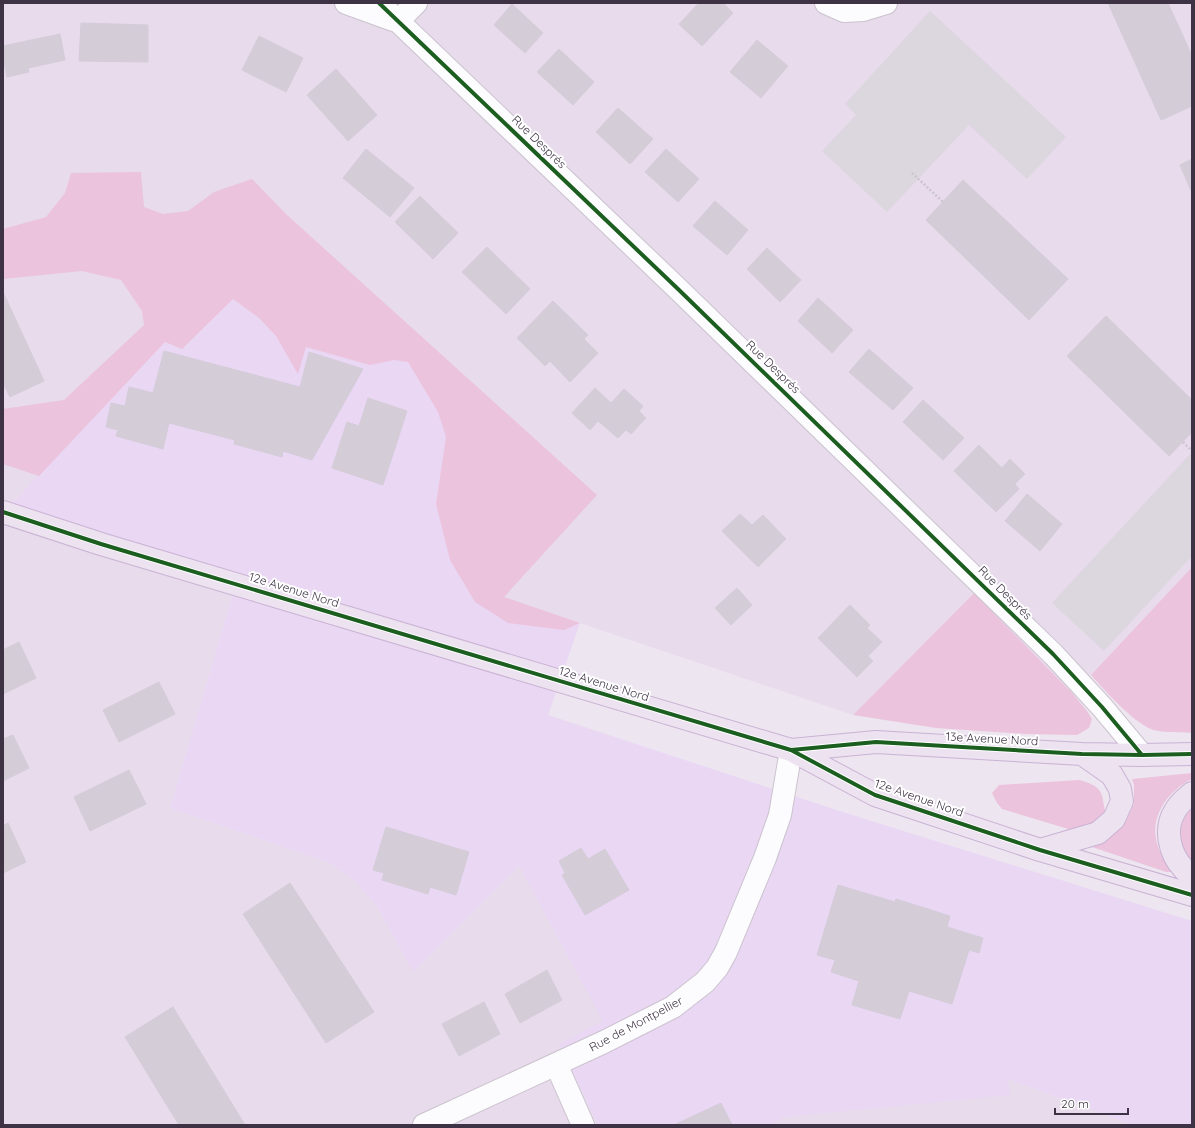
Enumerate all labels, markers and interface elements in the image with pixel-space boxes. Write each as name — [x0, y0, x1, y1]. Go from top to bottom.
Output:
street label: Rue Després — [509, 112, 570, 172]
street label: Rue Després — [743, 337, 804, 397]
street label: Rue Després — [975, 563, 1036, 623]
street label: 12e Avenue Nord — [247, 569, 341, 610]
street label: 12e Avenue Nord — [557, 663, 651, 704]
street label: 13e Avenue Nord — [945, 729, 1039, 748]
street label: 12e Avenue Nord — [873, 775, 966, 820]
street label: Rue de Montpellier — [586, 992, 685, 1055]
scale bar — [1055, 1090, 1128, 1116]
text: 20 m — [1061, 1096, 1089, 1111]

